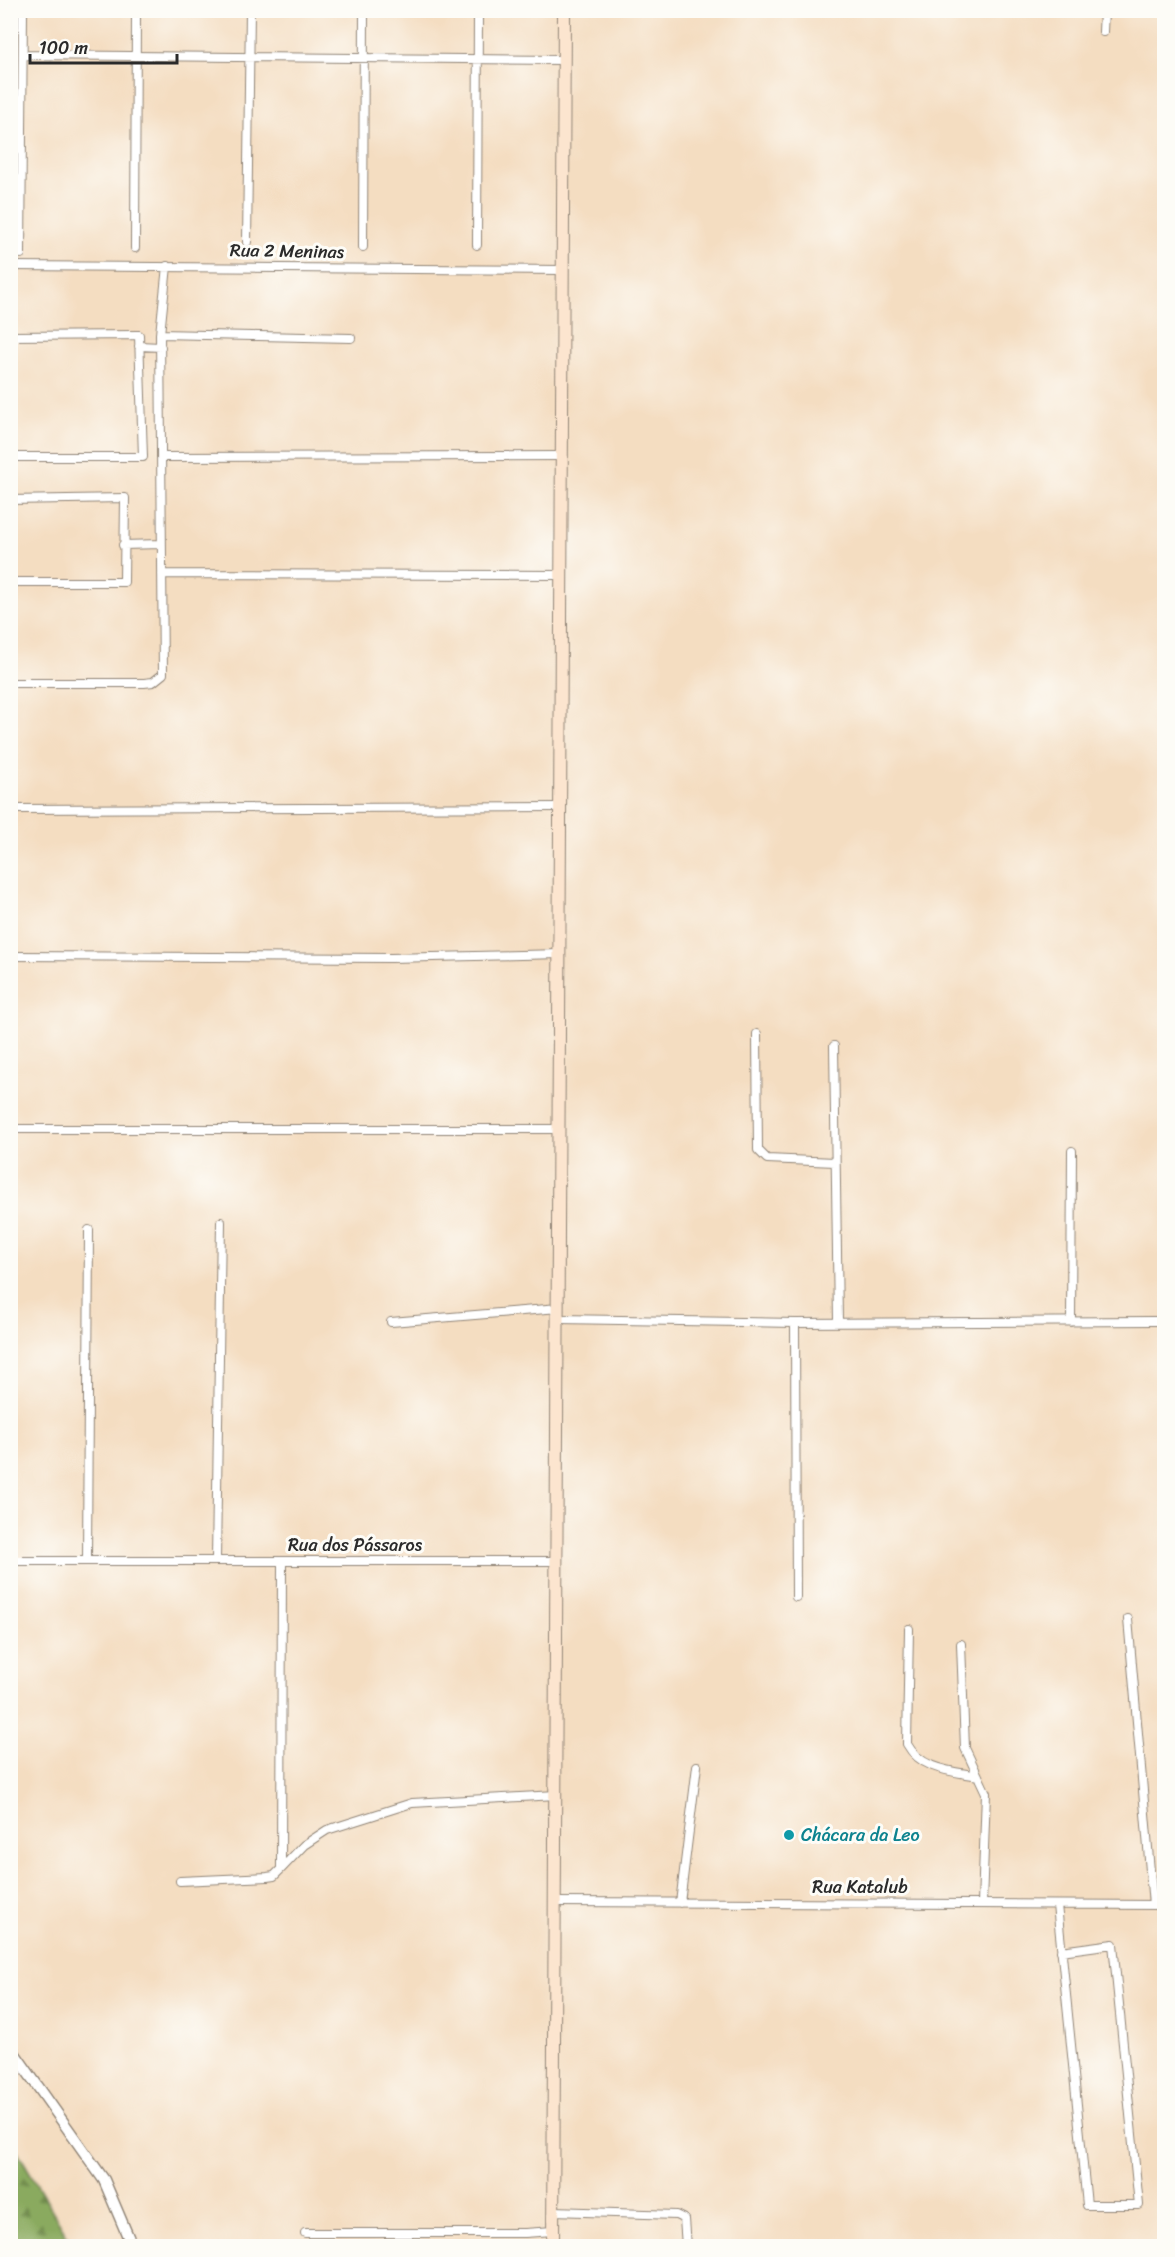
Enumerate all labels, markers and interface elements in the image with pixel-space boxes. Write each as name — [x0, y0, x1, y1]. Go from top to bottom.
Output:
scale bar — [30, 27, 177, 65]
text: 100 m — [39, 32, 88, 64]
street label: Rua 2 Meninas — [230, 234, 345, 268]
street label: Rua dos Pássaros — [288, 1529, 423, 1561]
place label: Chácara da Leo — [801, 1819, 920, 1851]
marker: Chácara da Leo — [782, 1828, 796, 1842]
street label: Rua Katalub — [812, 1871, 908, 1903]

